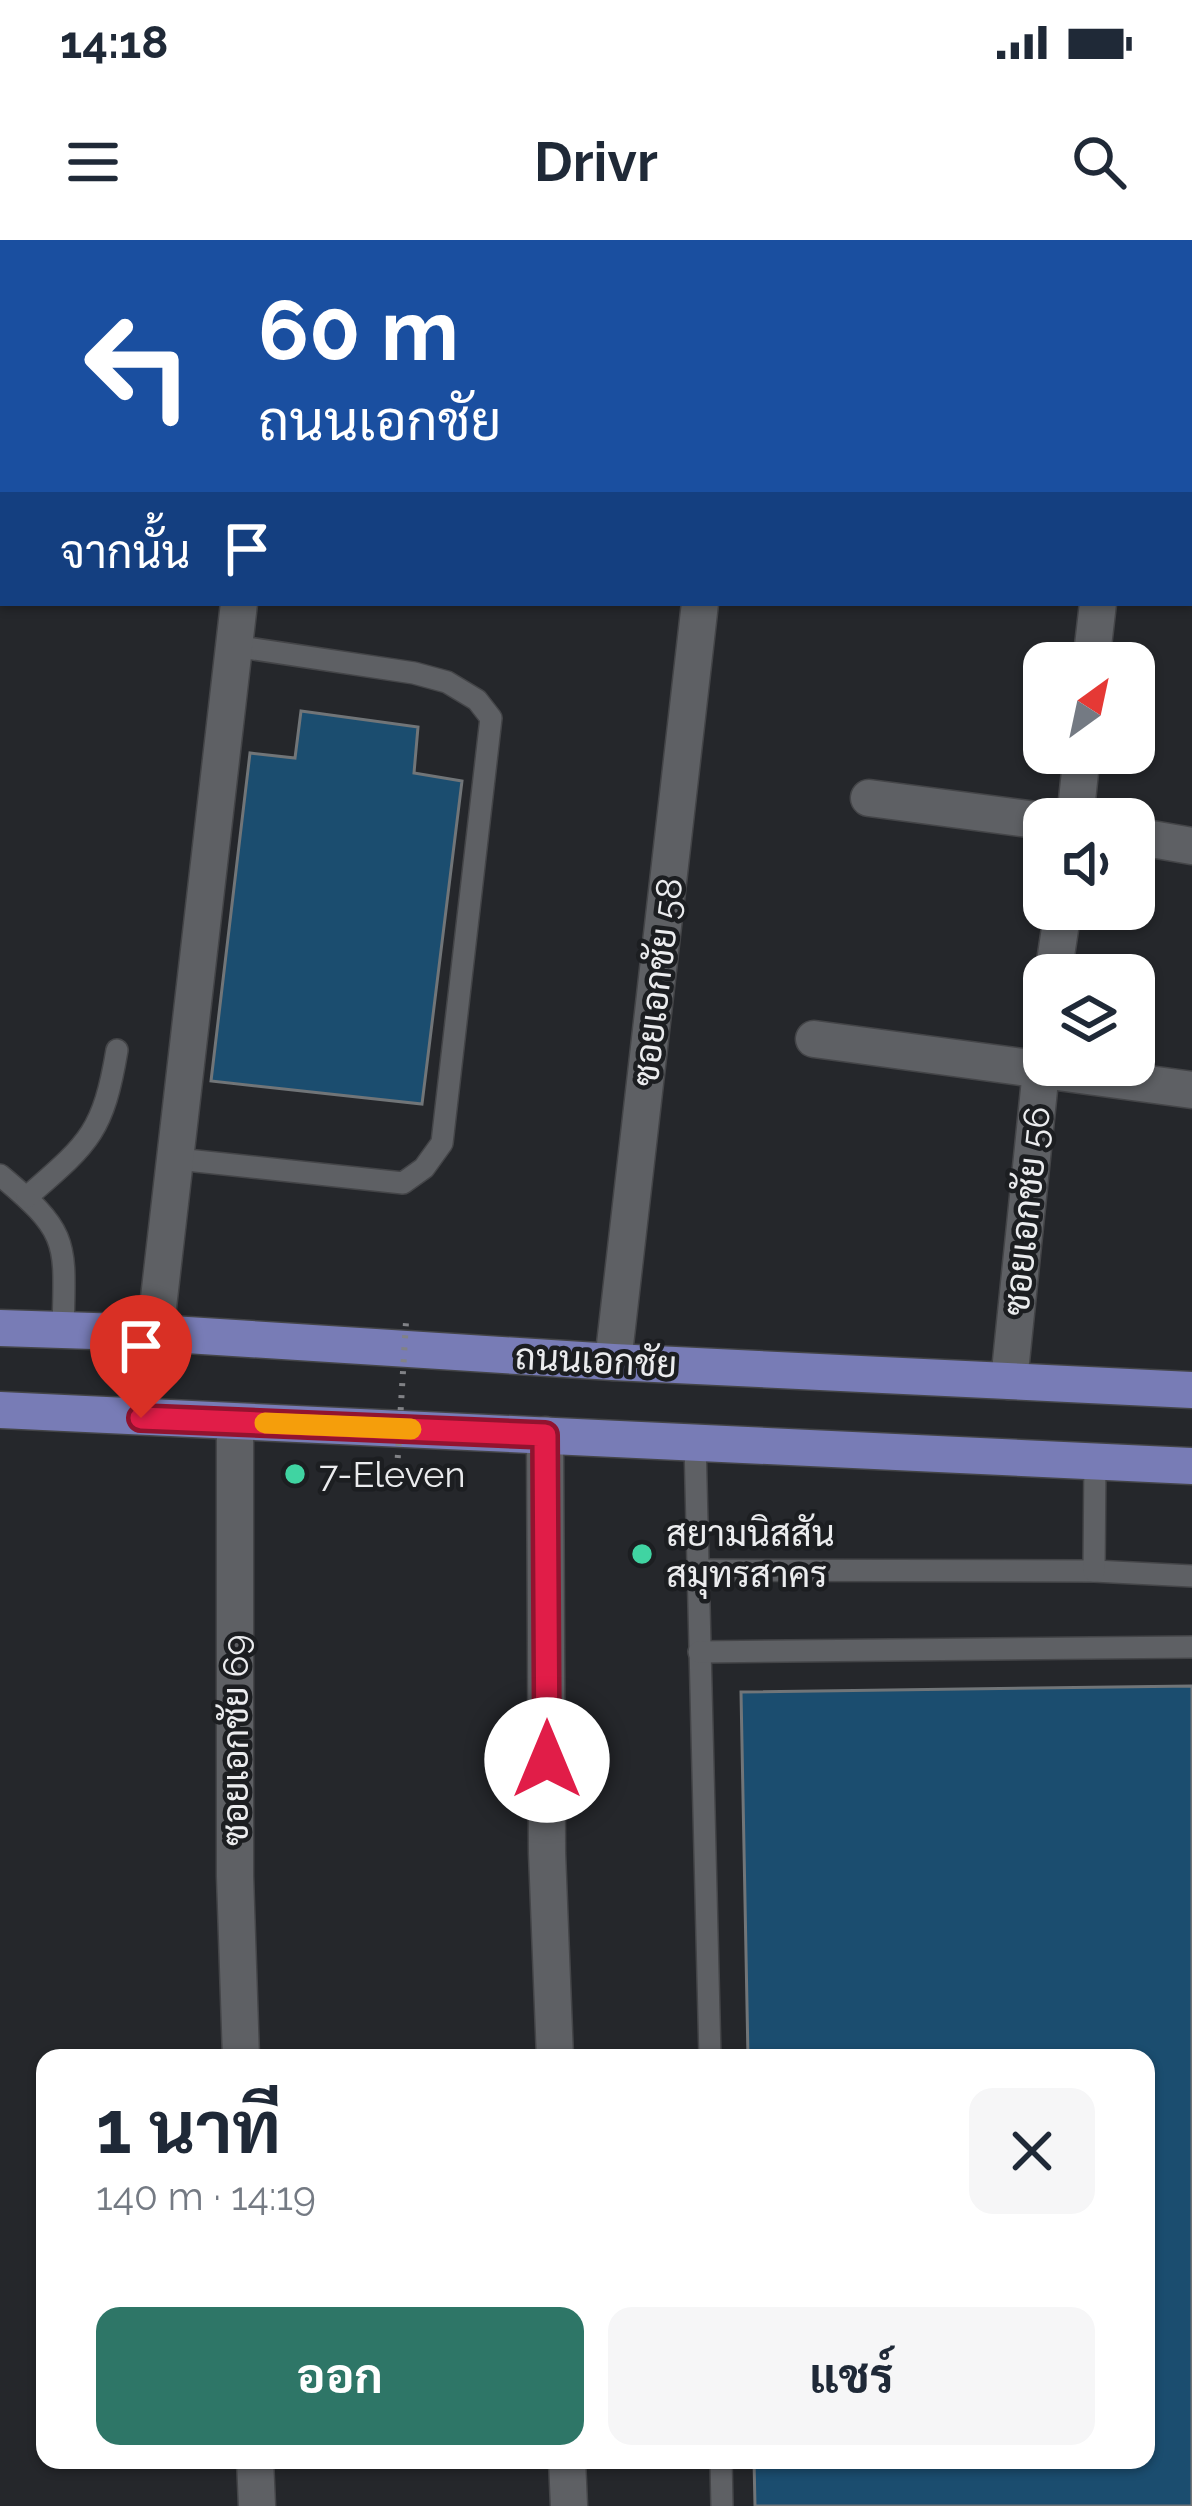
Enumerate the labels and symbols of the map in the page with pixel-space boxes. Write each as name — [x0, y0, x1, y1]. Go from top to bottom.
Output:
north arrow — [1023, 642, 1155, 774]
street label: ซอยเอกชัย 58 — [623, 875, 691, 1089]
street label: ซอยเอกชัย 56 — [994, 1104, 1058, 1318]
pin — [90, 1295, 192, 1418]
street label: ถนนเอกชัย — [514, 1335, 678, 1385]
place label: 7-Eleven — [319, 1453, 465, 1495]
marker: 7-Eleven — [282, 1461, 308, 1487]
place label: สยามนิสสัน สมุทรสาคร — [666, 1512, 835, 1599]
marker: สยามนิสสัน สมุทรสาคร — [629, 1541, 655, 1567]
street label: ซอยเอกชัย 69 — [214, 1634, 256, 1846]
position arrow — [484, 1697, 610, 1823]

